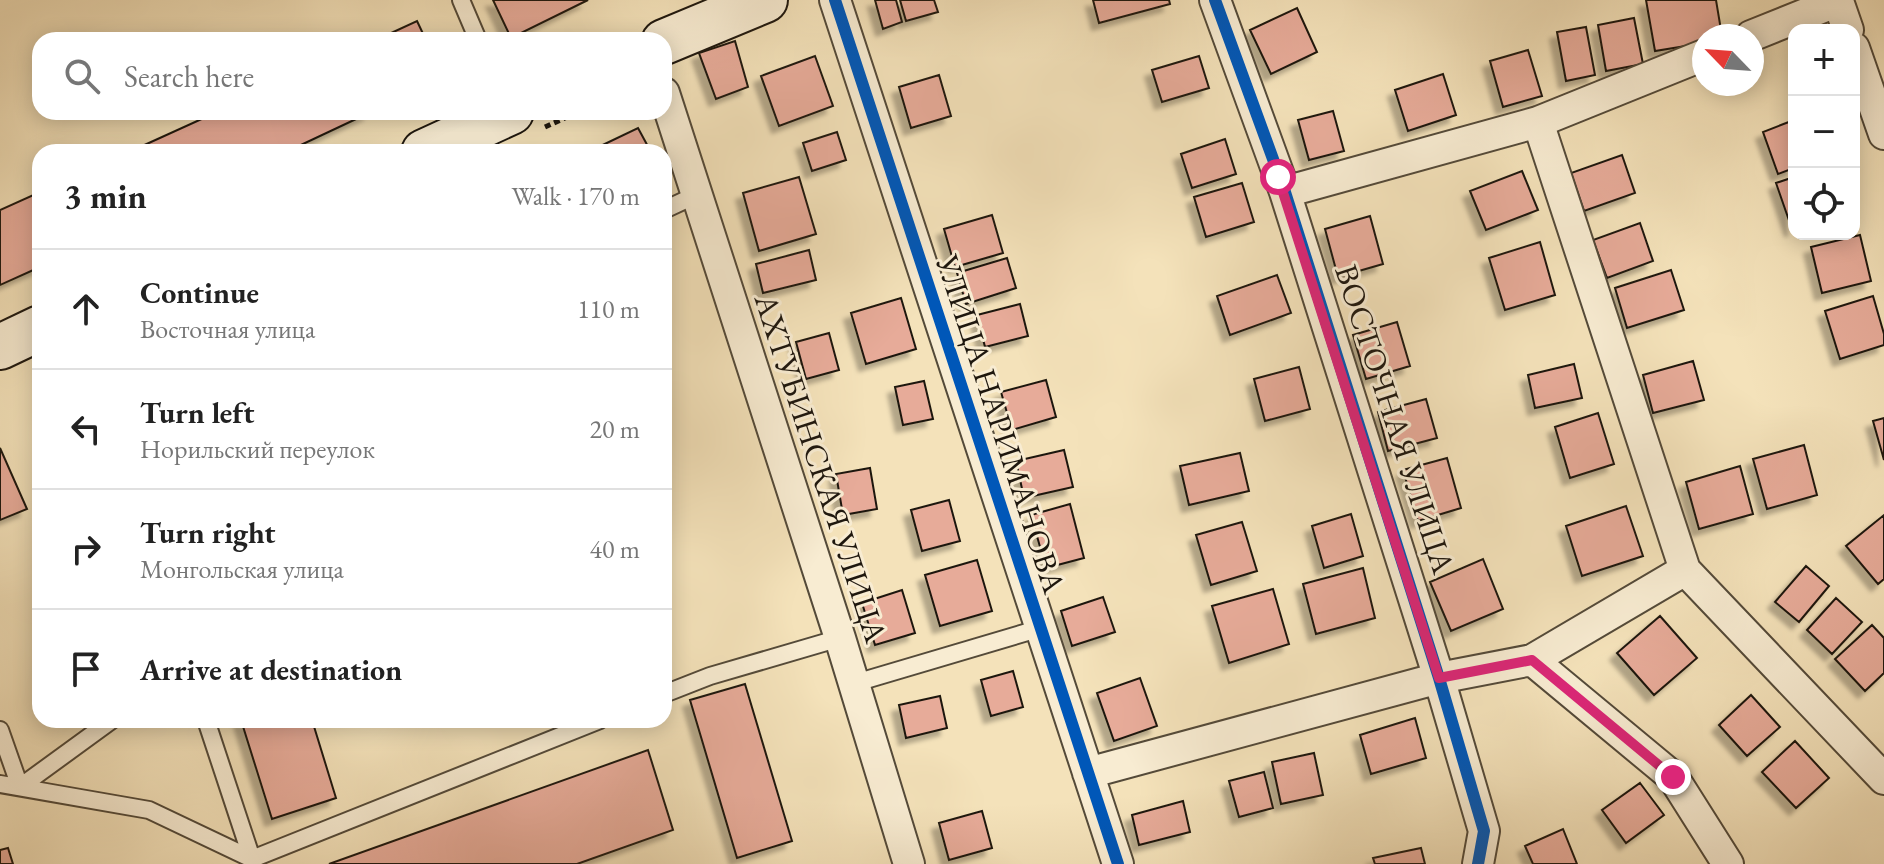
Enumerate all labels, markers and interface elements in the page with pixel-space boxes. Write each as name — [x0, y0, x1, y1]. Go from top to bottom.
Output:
north arrow — [1692, 24, 1764, 96]
map controls — [1788, 24, 1860, 240]
button: + — [1788, 24, 1860, 96]
search box — [32, 32, 672, 120]
icon: search — [60, 54, 104, 98]
text: Search here — [124, 57, 254, 96]
button: − — [1788, 96, 1860, 168]
route start — [1260, 159, 1296, 195]
button: locate — [1788, 168, 1860, 240]
text: 3 min — [64, 174, 147, 218]
text: Walk · 170 m — [512, 179, 640, 213]
street label: УЛИЦА НАРИМАНОВА — [926, 248, 1076, 599]
street label: ВОСТОЧНАЯ УЛИЦА — [1325, 259, 1465, 580]
text: Continue — [140, 273, 259, 312]
icon: ahead — [64, 287, 108, 331]
street label: АХТУБИНСКАЯ УЛИЦА — [744, 287, 898, 649]
text: 110 m — [577, 292, 640, 326]
text: Восточная улица — [140, 312, 315, 346]
text: Turn left — [140, 393, 254, 432]
icon: left — [64, 407, 108, 451]
text: 20 m — [590, 412, 640, 446]
text: Норильский переулок — [140, 432, 375, 466]
text: Turn right — [140, 513, 276, 552]
icon: right — [64, 527, 108, 571]
text: 40 m — [590, 532, 640, 566]
text: Монгольская улица — [140, 552, 344, 586]
icon: arrive — [64, 647, 108, 691]
text: Arrive at destination — [140, 650, 402, 689]
route end — [1655, 759, 1691, 795]

